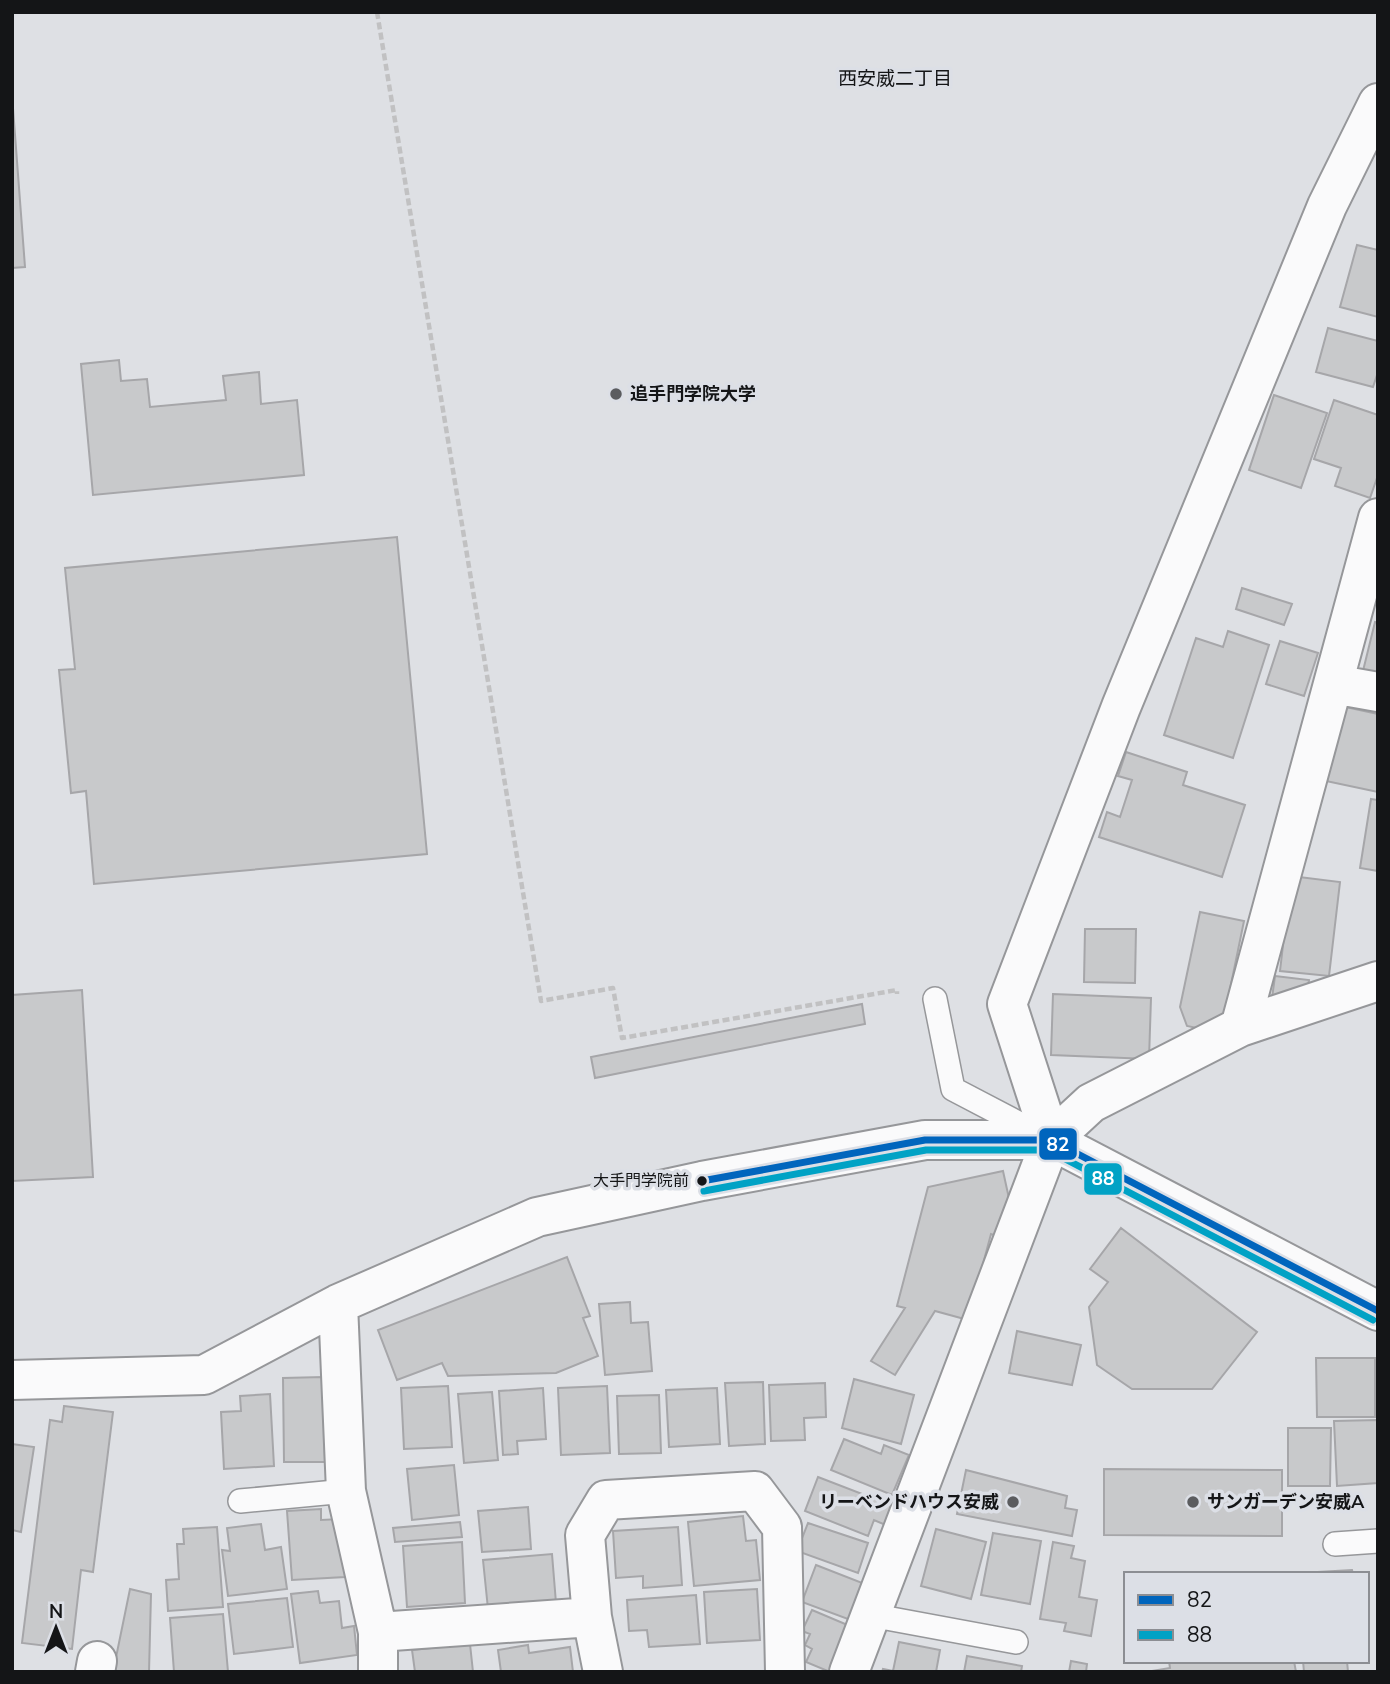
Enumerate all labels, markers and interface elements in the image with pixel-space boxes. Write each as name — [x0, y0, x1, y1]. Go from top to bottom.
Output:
district label: 西安威二丁目 — [838, 66, 952, 92]
place label: 追手門学院大学 — [630, 382, 756, 406]
marker: 追手門学院大学 — [608, 386, 624, 402]
line badge: 82 — [1038, 1127, 1078, 1161]
text: 82 — [1047, 1132, 1069, 1158]
line badge: 88 — [1083, 1162, 1123, 1196]
text: 88 — [1092, 1166, 1114, 1192]
place label: 大手門学院前 — [593, 1170, 689, 1192]
marker: 大手門学院前 — [695, 1174, 709, 1188]
place label: リーベンドハウス安威 — [819, 1490, 999, 1514]
place label: サンガーデン安威A — [1207, 1490, 1365, 1514]
marker: リーベンドハウス安威 — [1005, 1494, 1021, 1510]
marker: サンガーデン安威A — [1185, 1494, 1201, 1510]
legend — [1124, 1572, 1369, 1663]
text: 82 — [1187, 1586, 1212, 1614]
north arrow — [21, 1593, 91, 1663]
text: N — [49, 1599, 63, 1625]
text: 88 — [1187, 1621, 1212, 1649]

